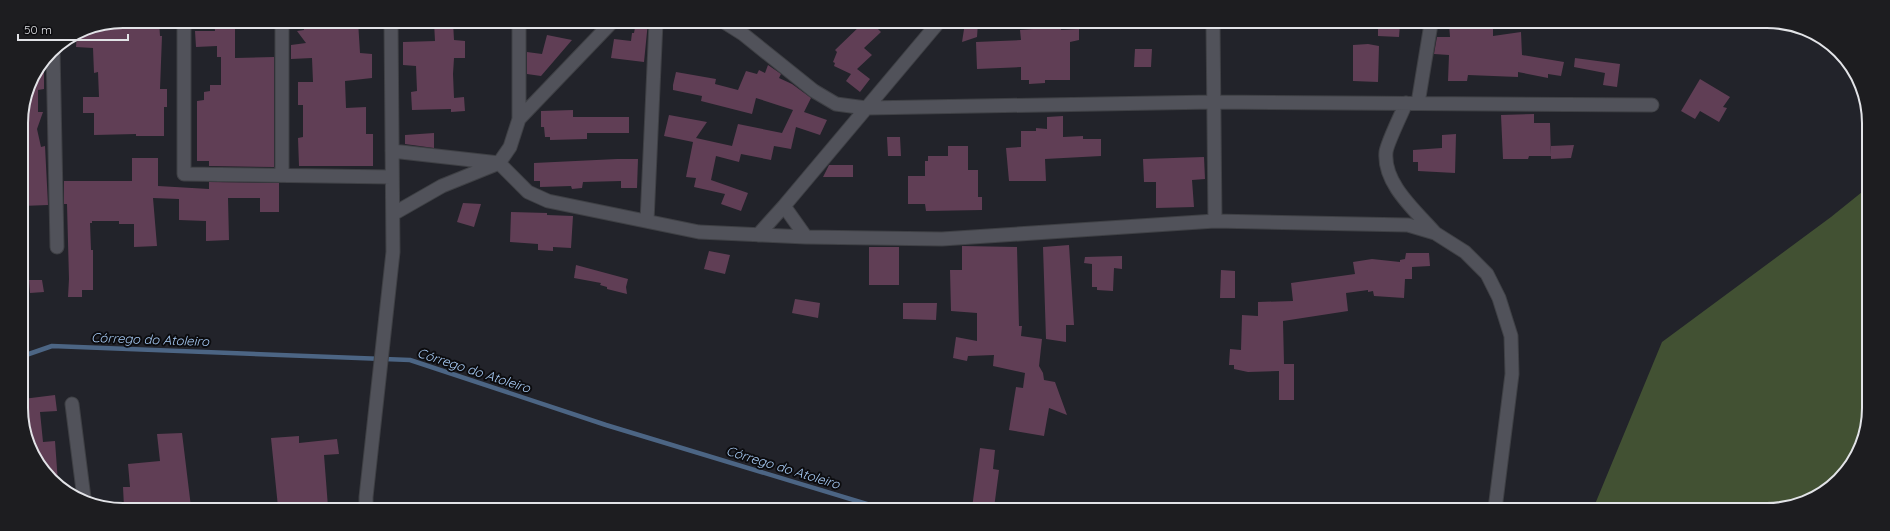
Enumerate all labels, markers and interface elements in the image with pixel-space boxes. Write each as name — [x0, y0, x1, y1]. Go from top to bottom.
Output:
scale bar — [18, 16, 128, 42]
text: 50 m — [24, 22, 52, 37]
water label: Córrego do Atoleiro — [91, 329, 210, 349]
water label: Córrego do Atoleiro — [415, 344, 534, 396]
water label: Córrego do Atoleiro — [724, 442, 843, 492]

